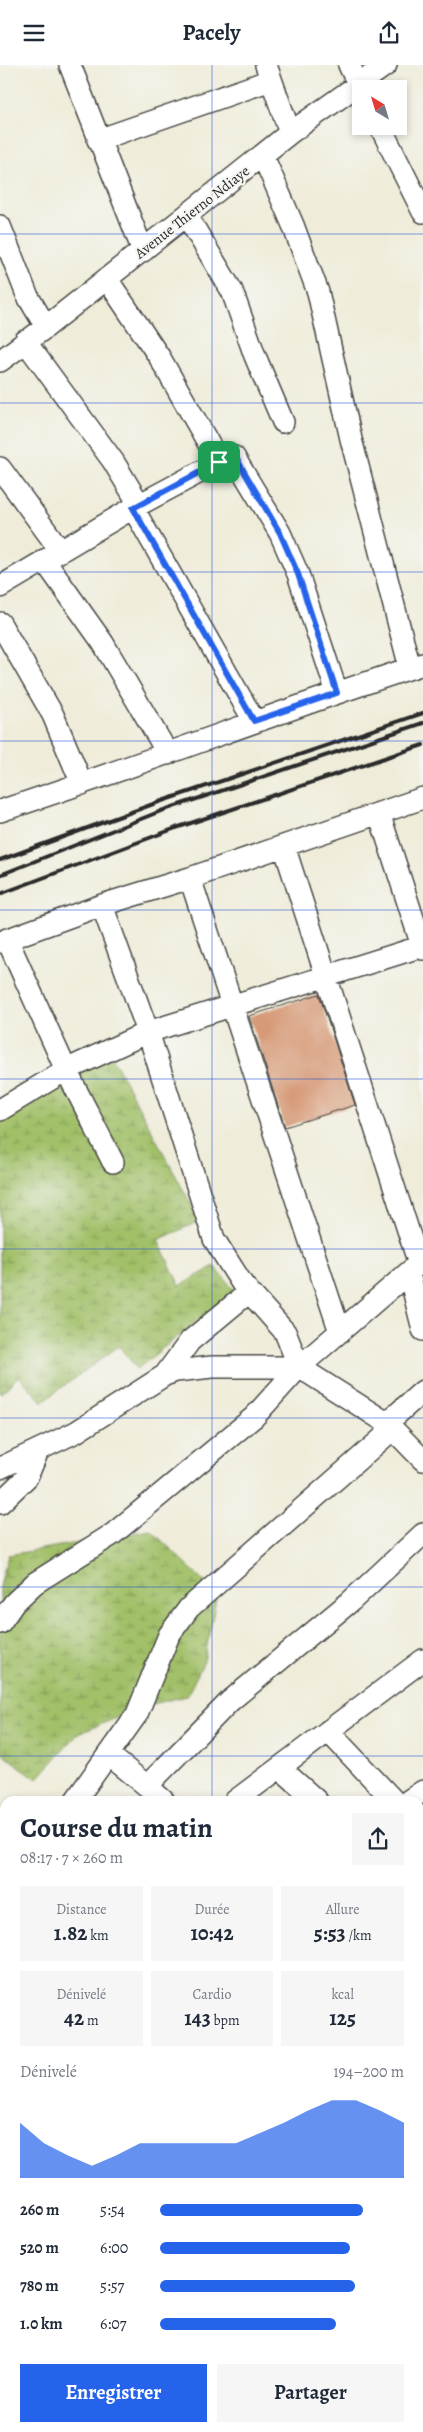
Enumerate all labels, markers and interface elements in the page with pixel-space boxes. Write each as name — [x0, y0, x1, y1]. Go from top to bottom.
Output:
text: Pacely — [182, 18, 241, 48]
icon: menu — [20, 19, 48, 47]
icon: share — [375, 19, 403, 47]
north arrow — [352, 80, 408, 135]
map controls — [352, 80, 407, 135]
street label: Avenue Thierno Ndiaye — [130, 161, 254, 264]
pin — [198, 441, 240, 483]
icon: arrive — [205, 448, 233, 476]
text: Course du matin — [20, 1809, 213, 1847]
button: share — [352, 1813, 404, 1865]
text: 08:17 · 7 × 260 m — [20, 1847, 123, 1869]
text: Distance — [56, 1900, 106, 1919]
text: Durée — [194, 1900, 230, 1919]
text: Allure — [326, 1900, 360, 1919]
text: 1.82 — [54, 1919, 87, 1947]
text: 10:42 — [190, 1919, 234, 1947]
text: 5:53 — [314, 1919, 346, 1947]
text: km — [87, 1926, 109, 1945]
text: /km — [346, 1926, 372, 1945]
text: Dénivelé — [56, 1985, 106, 2004]
text: Cardio — [193, 1985, 231, 2004]
text: kcal — [331, 1985, 354, 2004]
text: 42 — [64, 2004, 84, 2032]
text: 143 — [184, 2004, 211, 2032]
text: 125 — [329, 2004, 356, 2032]
text: m — [84, 2011, 99, 2030]
text: bpm — [211, 2011, 240, 2030]
text: Dénivelé — [20, 2061, 77, 2083]
text: 194–200 m — [333, 2061, 404, 2083]
text: 260 m — [20, 2199, 59, 2221]
text: 5:54 — [100, 2199, 125, 2221]
text: 520 m — [20, 2237, 59, 2259]
text: 6:00 — [100, 2237, 128, 2259]
text: 780 m — [20, 2275, 59, 2297]
text: 5:57 — [100, 2275, 124, 2297]
text: 1.0 km — [20, 2313, 63, 2335]
text: 6:07 — [100, 2313, 126, 2335]
button: Enregistrer — [20, 2364, 207, 2422]
button: Partager — [217, 2364, 404, 2422]

